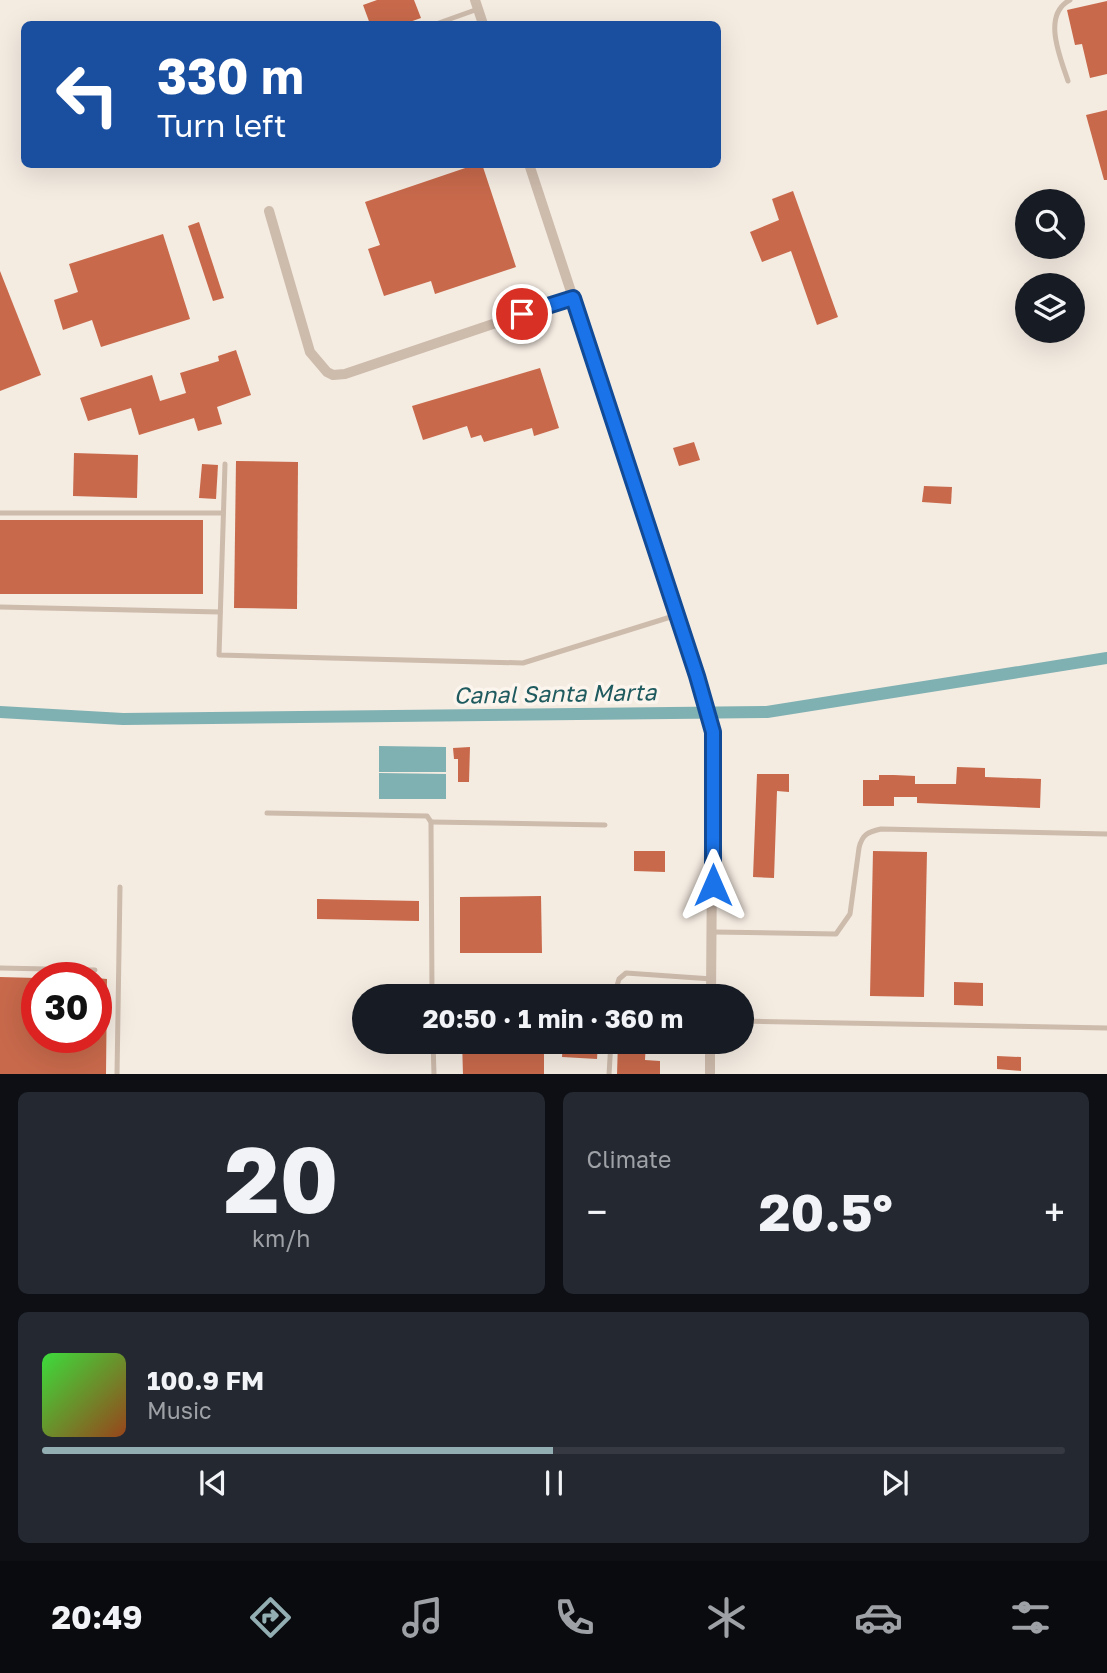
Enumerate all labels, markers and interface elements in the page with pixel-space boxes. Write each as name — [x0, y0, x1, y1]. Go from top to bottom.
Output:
text: 330 m — [157, 46, 304, 105]
icon: left — [42, 49, 133, 140]
text: Turn left — [157, 106, 286, 144]
map controls — [1015, 189, 1085, 343]
button: search — [1015, 189, 1085, 259]
button: layers — [1015, 273, 1085, 343]
pin — [492, 284, 552, 344]
icon: arrive — [503, 295, 541, 333]
water label: Canal Santa Marta — [453, 677, 658, 709]
position arrow — [676, 848, 750, 922]
speed limit sign: 30 — [21, 962, 112, 1053]
text: 20:50 · 1 min · 360 m — [423, 1003, 683, 1034]
text: 20 — [224, 1124, 339, 1233]
text: Climate — [587, 1145, 671, 1173]
text: 20.5° — [759, 1180, 893, 1242]
text: − — [587, 1189, 607, 1234]
text: + — [1044, 1189, 1065, 1234]
text: km/h — [252, 1224, 311, 1252]
text: 100.9 FM — [147, 1365, 264, 1396]
text: Music — [147, 1396, 212, 1424]
icon: previous — [194, 1464, 232, 1502]
icon: pause — [535, 1464, 573, 1502]
icon: next — [876, 1464, 914, 1502]
icon: directions — [246, 1593, 295, 1642]
icon: music — [398, 1593, 447, 1642]
icon: phone — [550, 1593, 599, 1642]
icon: climate — [702, 1593, 751, 1642]
icon: car — [854, 1593, 903, 1642]
icon: filters — [1006, 1593, 1055, 1642]
text: 20:49 — [52, 1598, 142, 1636]

